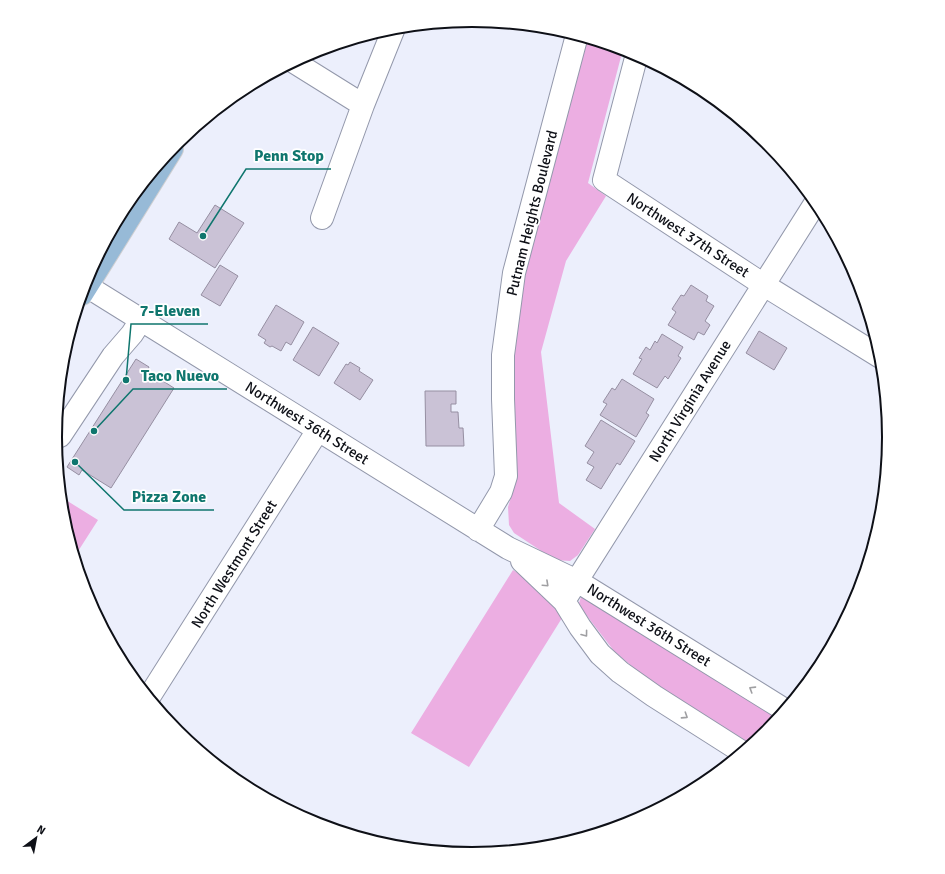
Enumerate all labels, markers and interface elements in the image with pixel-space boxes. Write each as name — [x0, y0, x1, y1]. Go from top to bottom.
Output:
street label: Putnam Heights Boulevard — [503, 128, 561, 298]
callout: Penn Stop — [246, 141, 331, 169]
text: Penn Stop — [254, 146, 324, 166]
street label: Northwest 37th Street — [623, 189, 753, 281]
callout: 7-Eleven — [131, 296, 208, 324]
text: 7-Eleven — [140, 301, 201, 321]
street label: North Virginia Avenue — [645, 337, 735, 465]
callout: Taco Nuevo — [133, 361, 227, 389]
text: Taco Nuevo — [141, 366, 219, 386]
street label: Northwest 36th Street — [242, 378, 372, 468]
callout: Pizza Zone — [124, 482, 214, 510]
text: Pizza Zone — [132, 487, 206, 507]
street label: North Westmont Street — [187, 497, 281, 631]
one-way arrow — [541, 580, 549, 587]
street label: Northwest 36th Street — [584, 580, 714, 670]
one-way arrow — [581, 629, 588, 636]
one-way arrow — [749, 687, 756, 694]
one-way arrow — [681, 711, 688, 718]
north arrow — [16, 818, 56, 858]
text: N — [34, 822, 48, 837]

